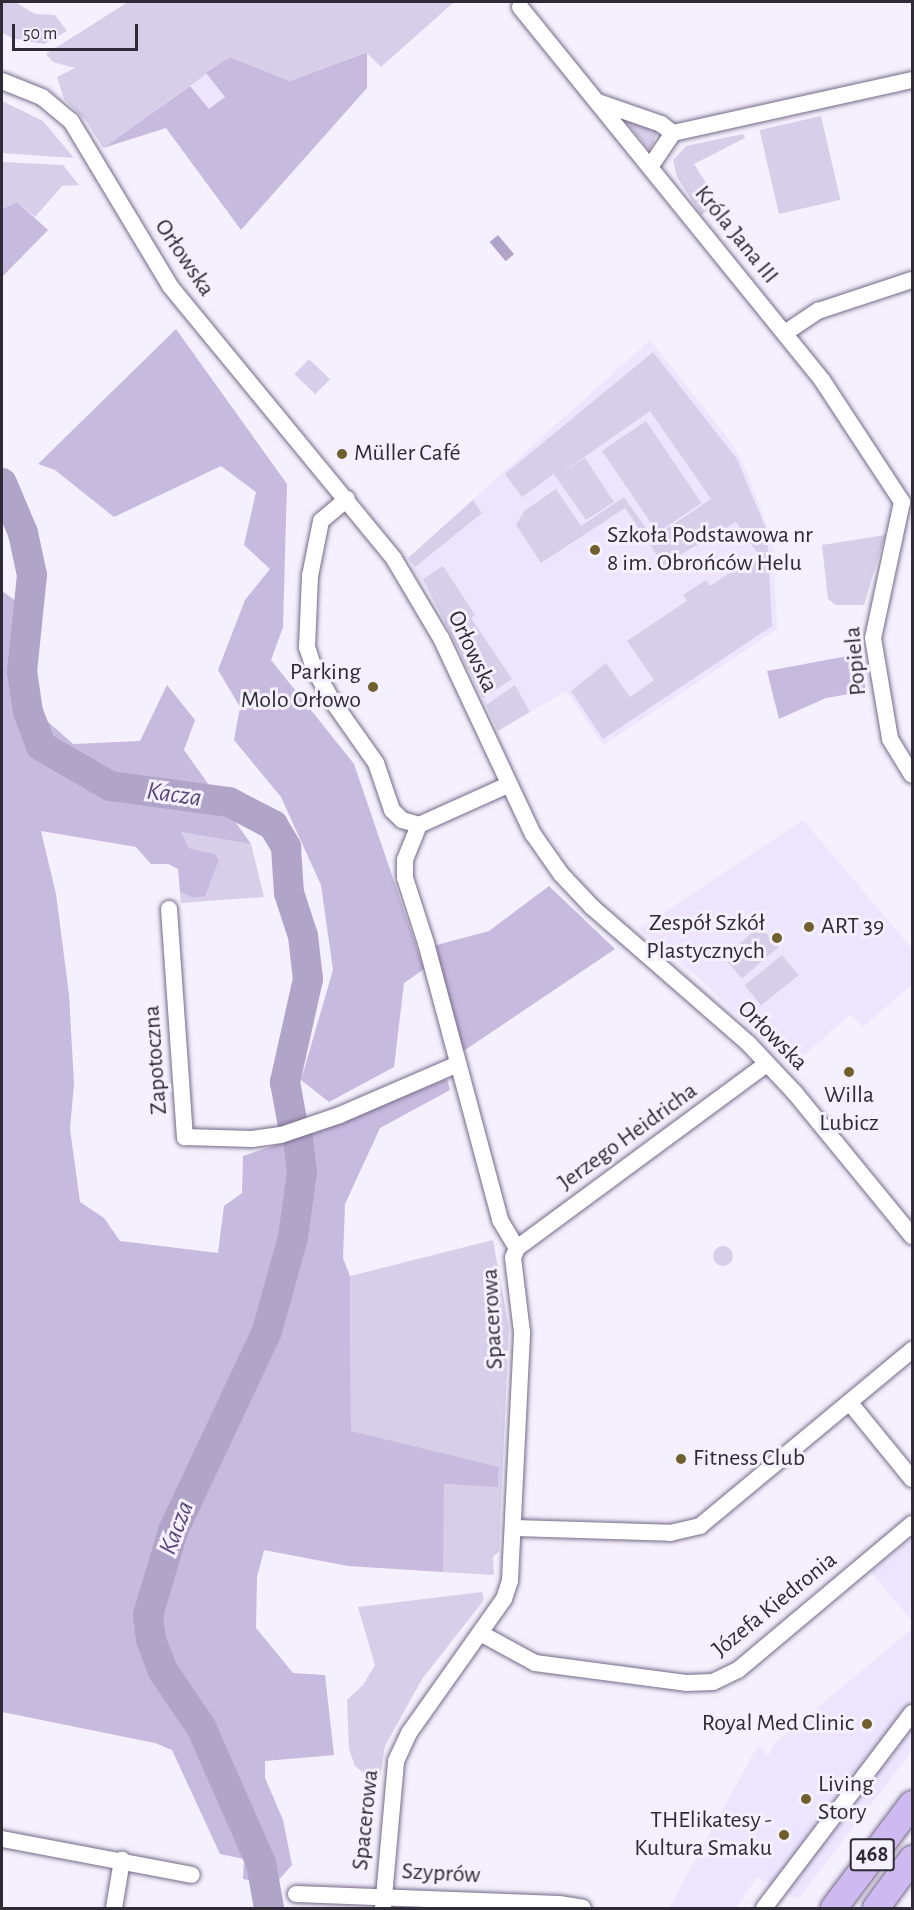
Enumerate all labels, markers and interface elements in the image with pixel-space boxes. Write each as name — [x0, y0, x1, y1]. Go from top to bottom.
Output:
scale bar — [15, 12, 141, 50]
text: 50 m — [23, 25, 57, 43]
street label: Króla Jana III — [688, 180, 784, 290]
street label: Orłowska — [148, 214, 220, 302]
place label: Müller Café — [354, 440, 461, 468]
marker: Müller Café — [335, 447, 349, 461]
place label: Szkoła Podstawowa nr 8 im. Obrońców Helu — [607, 522, 813, 578]
marker: Szkoła Podstawowa nr 8 im. Obrońców Helu — [588, 543, 602, 557]
street label: Orłowska — [441, 606, 503, 698]
street label: Popiela — [839, 625, 873, 697]
place label: Parking Molo Orłowo — [241, 659, 361, 715]
marker: Parking Molo Orłowo — [366, 680, 380, 694]
water label: Kacza — [145, 776, 203, 814]
place label: Zespół Szkół Plastycznych — [646, 910, 765, 966]
place label: ART 39 — [821, 913, 884, 941]
marker: ART 39 — [802, 920, 816, 934]
marker: Zespół Szkół Plastycznych — [770, 931, 784, 945]
street label: Orłowska — [731, 995, 813, 1077]
street label: Zapotoczna — [138, 1004, 174, 1116]
marker: Willa Lubicz — [842, 1065, 856, 1079]
street label: Jerzego Heidricha — [553, 1077, 703, 1197]
place label: Willa Lubicz — [819, 1082, 879, 1138]
street label: Spacerowa — [476, 1268, 510, 1370]
place label: Fitness Club — [693, 1445, 805, 1473]
marker: Fitness Club — [674, 1452, 688, 1466]
water label: Kacza — [153, 1497, 201, 1559]
street label: Józefa Kiedronia — [707, 1546, 843, 1664]
place label: Royal Med Clinic — [702, 1710, 854, 1738]
marker: Royal Med Clinic — [858, 1715, 876, 1733]
street label: Spacerowa — [346, 1768, 386, 1872]
place label: Living Story — [818, 1771, 874, 1827]
marker: Living Story — [799, 1792, 813, 1806]
place label: THElikatesy - Kultura Smaku — [634, 1807, 772, 1863]
marker: THElikatesy - Kultura Smaku — [777, 1828, 791, 1842]
road number: 468 — [850, 1836, 894, 1874]
street label: Szyprów — [401, 1858, 481, 1890]

